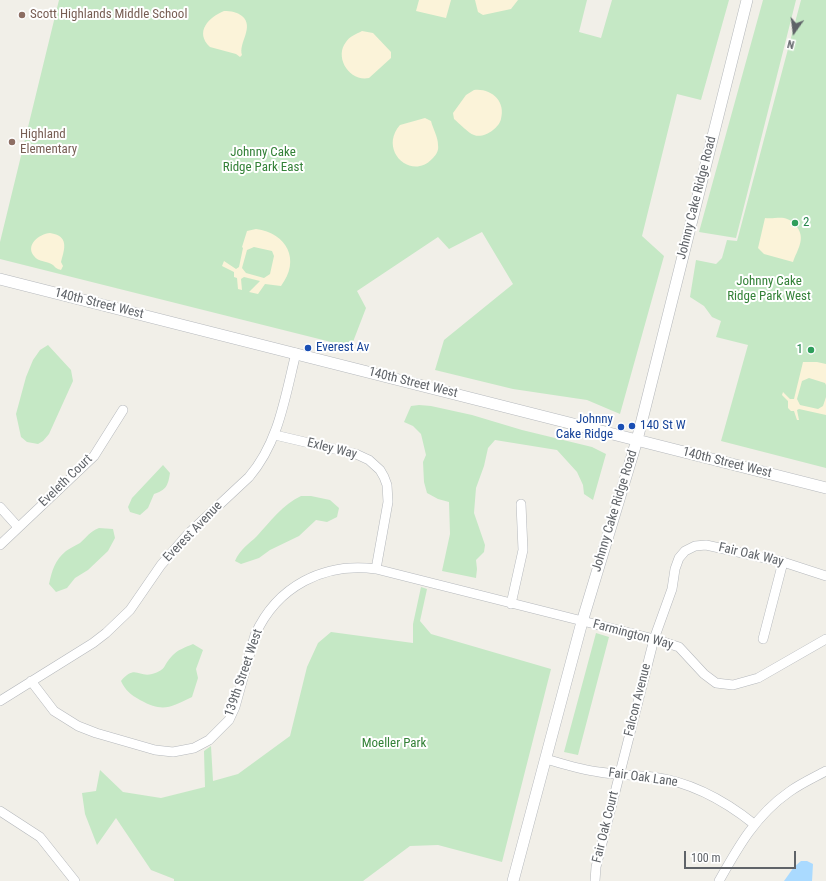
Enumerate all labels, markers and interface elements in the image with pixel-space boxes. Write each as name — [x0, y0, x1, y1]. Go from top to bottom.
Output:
place label: Scott Highlands Middle School — [30, 7, 187, 23]
marker: Scott Highlands Middle School — [17, 10, 27, 20]
north arrow — [774, 12, 814, 52]
text: N — [786, 37, 796, 51]
place label: Highland Elementary — [20, 127, 77, 158]
street label: Johnny Cake Ridge Road — [674, 135, 720, 261]
marker: Highland Elementary — [7, 137, 17, 147]
park label: Johnny Cake Ridge Park East — [223, 145, 303, 176]
place label: 2 — [803, 215, 809, 231]
marker: 2 — [790, 218, 800, 228]
park label: Johnny Cake Ridge Park West — [727, 274, 811, 305]
street label: 140th Street West — [53, 285, 145, 323]
place label: Everest Av — [316, 340, 369, 356]
place label: 1 — [797, 342, 803, 358]
marker: Everest Av — [303, 343, 313, 353]
marker: 1 — [806, 345, 816, 355]
street label: 140th Street West — [367, 364, 459, 402]
place label: Johnny Cake Ridge — [556, 412, 613, 443]
place label: 140 St W — [640, 418, 686, 434]
marker: 140 St W — [627, 421, 637, 431]
marker: Johnny Cake Ridge — [616, 422, 626, 432]
street label: Exley Way — [305, 435, 359, 463]
street label: 140th Street West — [681, 444, 773, 482]
street label: Johnny Cake Ridge Road — [589, 448, 641, 574]
street label: Eveleth Court — [36, 452, 96, 510]
street label: Everest Avenue — [160, 499, 226, 565]
street label: Fair Oak Way — [717, 540, 785, 570]
street label: Farmington Way — [591, 617, 675, 653]
street label: 139th Street West — [222, 627, 266, 719]
street label: Falcon Avenue — [621, 662, 655, 738]
park label: Moeller Park — [362, 736, 426, 752]
street label: Fair Oak Lane — [607, 765, 679, 791]
street label: Fair Oak Court — [590, 790, 622, 864]
scale bar — [686, 843, 798, 869]
text: 100 m — [691, 851, 721, 865]

